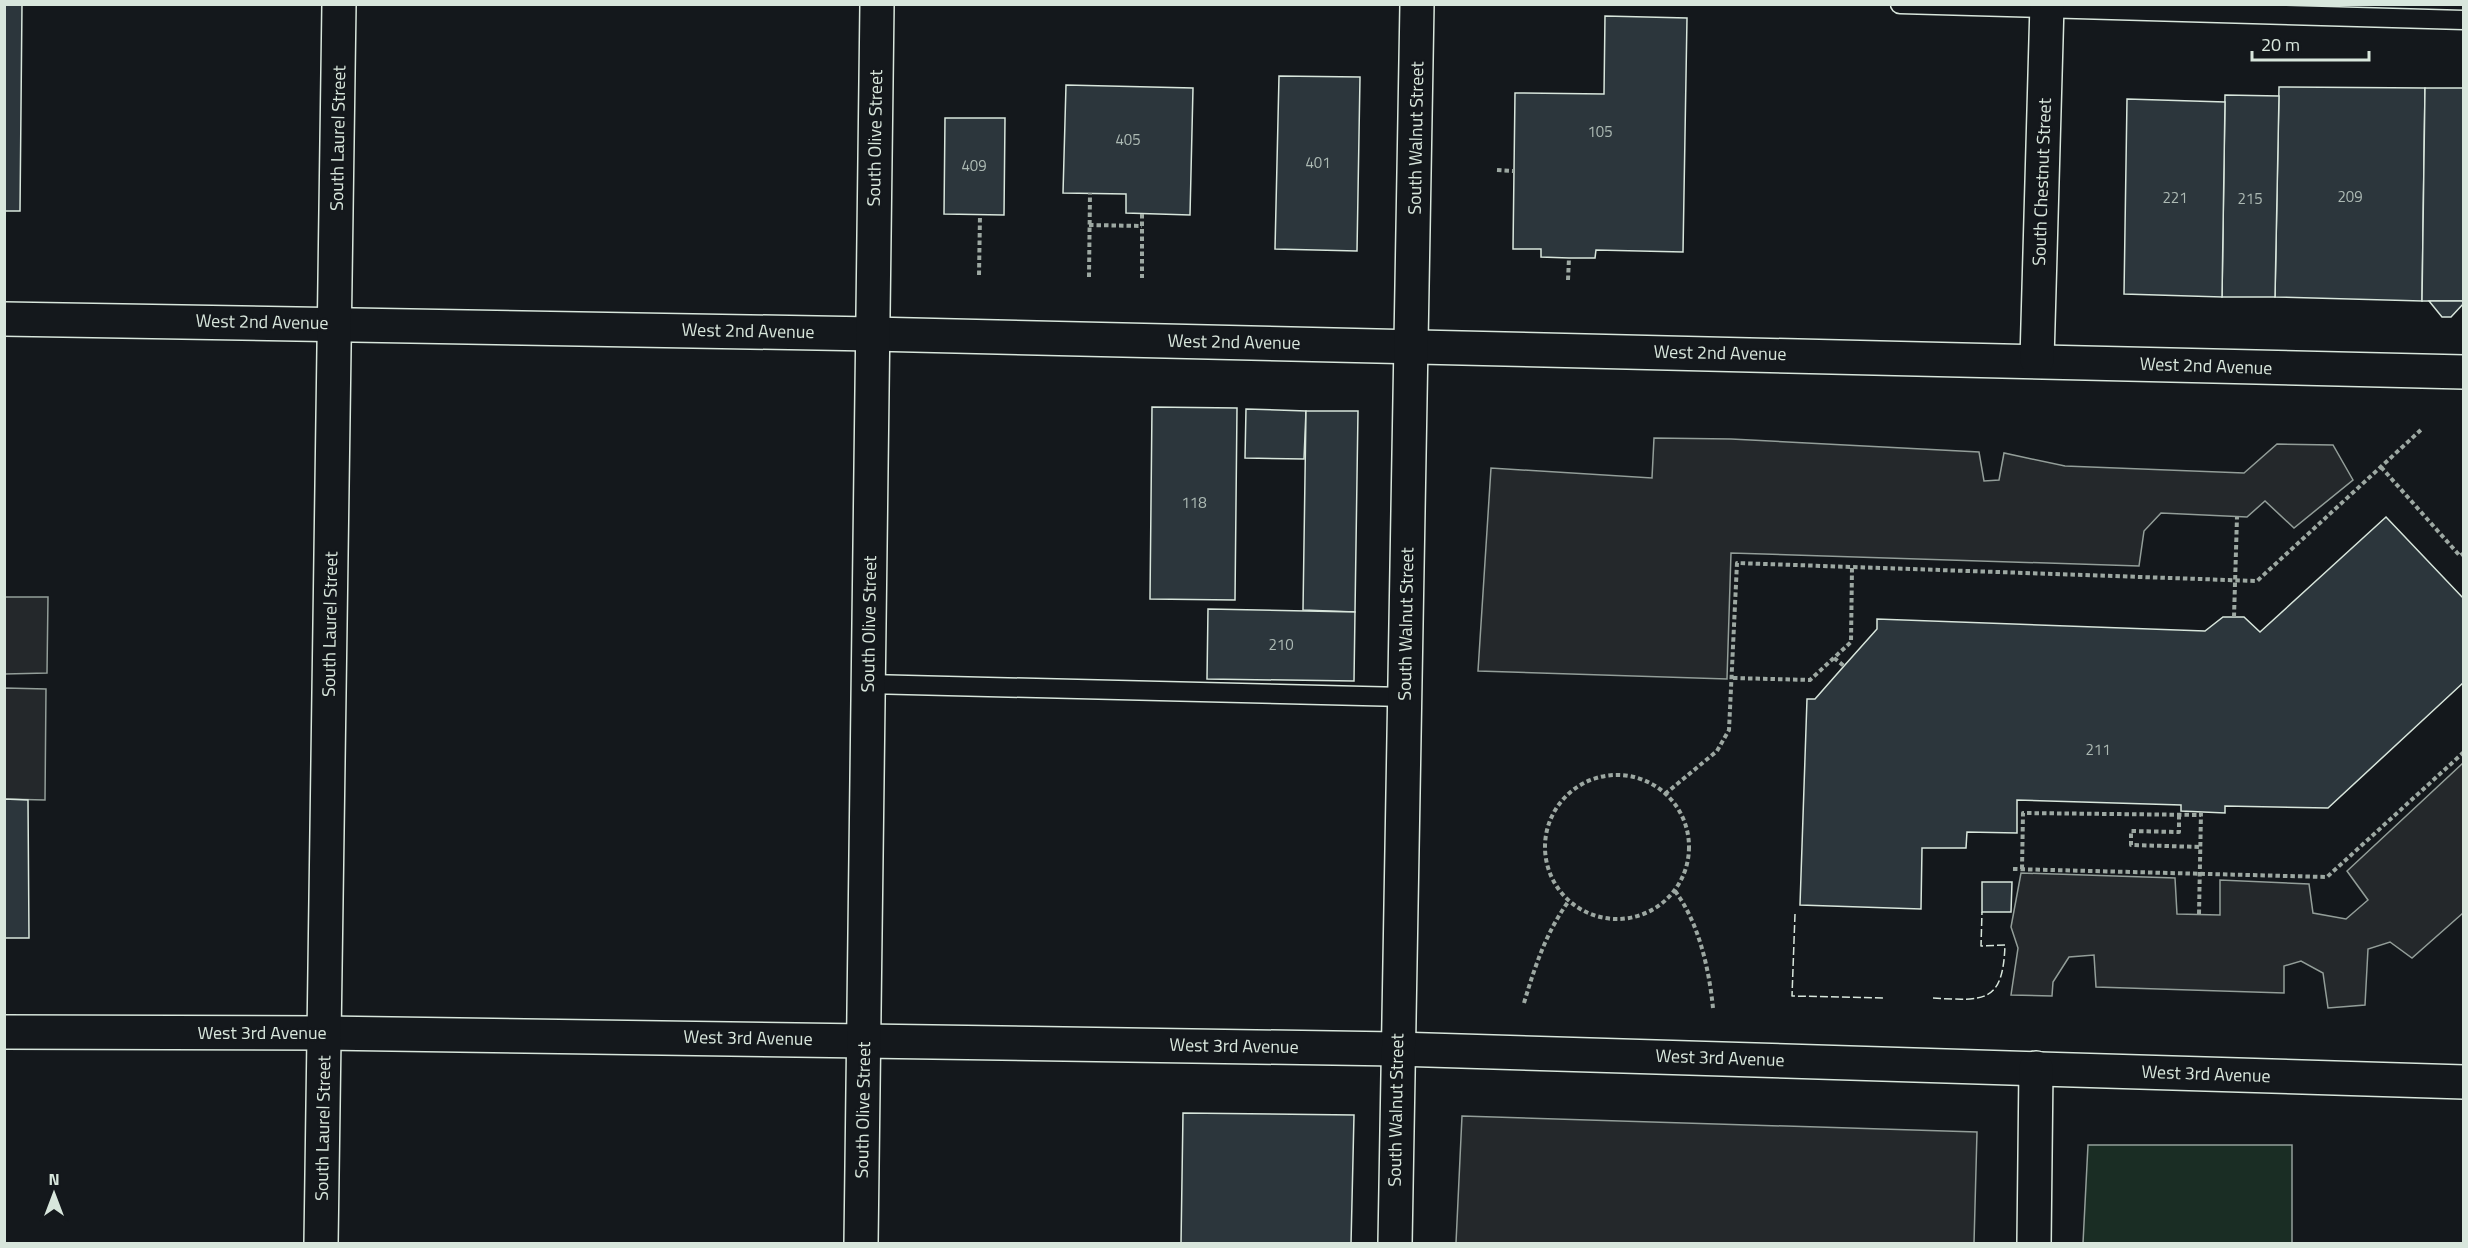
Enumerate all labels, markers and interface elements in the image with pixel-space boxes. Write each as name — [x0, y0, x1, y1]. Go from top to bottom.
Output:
scale bar — [2252, 24, 2369, 62]
text: 20 m — [2261, 31, 2300, 58]
street label: South Walnut Street — [1401, 60, 1430, 215]
street label: South Laurel Street — [323, 64, 352, 211]
street label: South Olive Street — [860, 69, 889, 207]
street label: South Chestnut Street — [2025, 97, 2058, 266]
house number: 105 — [1587, 120, 1613, 143]
house number: 405 — [1115, 128, 1141, 151]
house number: 401 — [1305, 151, 1331, 174]
house number: 409 — [961, 154, 987, 177]
house number: 209 — [2337, 185, 2363, 208]
house number: 221 — [2162, 186, 2188, 209]
house number: 215 — [2237, 187, 2263, 210]
street label: West 2nd Avenue — [195, 307, 329, 336]
street label: West 2nd Avenue — [681, 316, 815, 345]
street label: West 2nd Avenue — [1167, 327, 1301, 356]
street label: West 2nd Avenue — [1653, 338, 1787, 367]
street label: West 2nd Avenue — [2139, 350, 2273, 381]
house number: 118 — [1181, 491, 1207, 514]
street label: South Walnut Street — [1391, 546, 1420, 701]
street label: South Laurel Street — [315, 550, 344, 697]
street label: South Olive Street — [854, 555, 883, 693]
house number: 210 — [1268, 633, 1294, 656]
house number: 211 — [2085, 738, 2111, 761]
street label: West 3rd Avenue — [197, 1019, 327, 1046]
street label: West 3rd Avenue — [683, 1023, 813, 1052]
street label: West 3rd Avenue — [1169, 1031, 1299, 1060]
street label: South Walnut Street — [1381, 1032, 1410, 1187]
street label: South Olive Street — [848, 1041, 877, 1179]
street label: West 3rd Avenue — [1655, 1042, 1785, 1073]
street label: South Laurel Street — [308, 1054, 337, 1201]
street label: West 3rd Avenue — [2141, 1058, 2271, 1089]
north arrow — [24, 1164, 84, 1224]
text: N — [48, 1167, 60, 1191]

